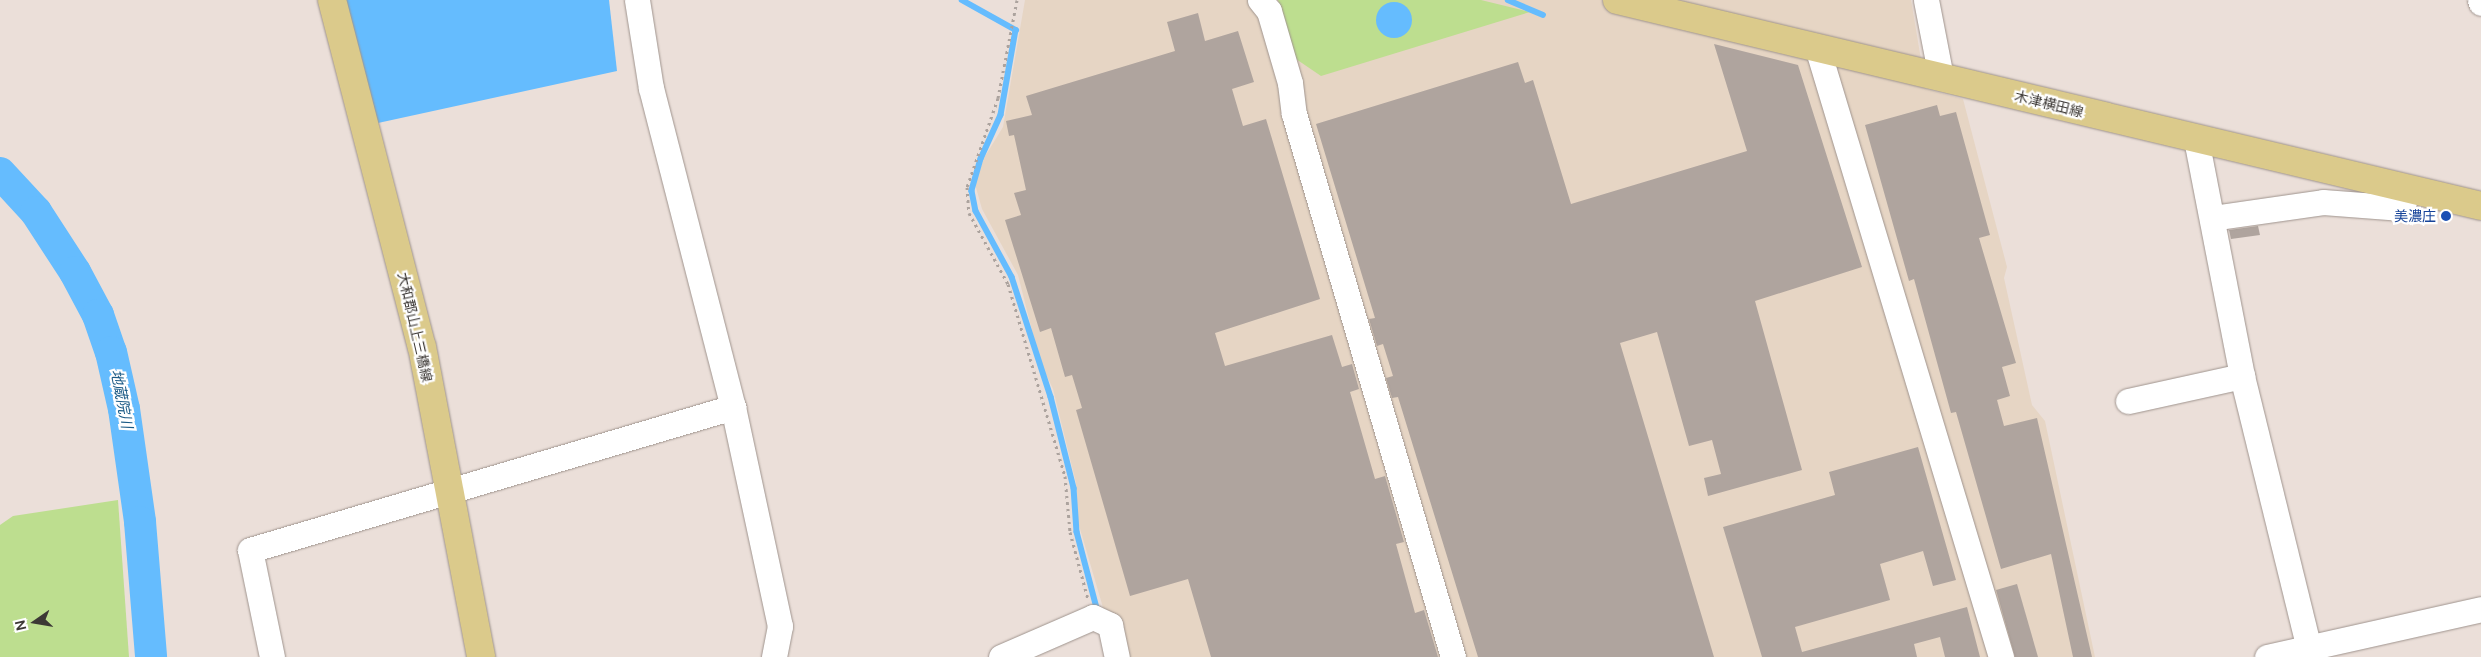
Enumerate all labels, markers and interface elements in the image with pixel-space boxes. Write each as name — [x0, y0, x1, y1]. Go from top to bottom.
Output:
street label: 木津横田線 — [2013, 87, 2085, 121]
place label: 美濃庄 — [2394, 208, 2436, 224]
marker: 美濃庄 — [2440, 210, 2452, 222]
street label: 大和郡山上三橋線 — [394, 271, 436, 383]
water label: 地蔵院川 — [106, 368, 136, 430]
north arrow — [10, 597, 60, 647]
text: N — [10, 618, 30, 632]

